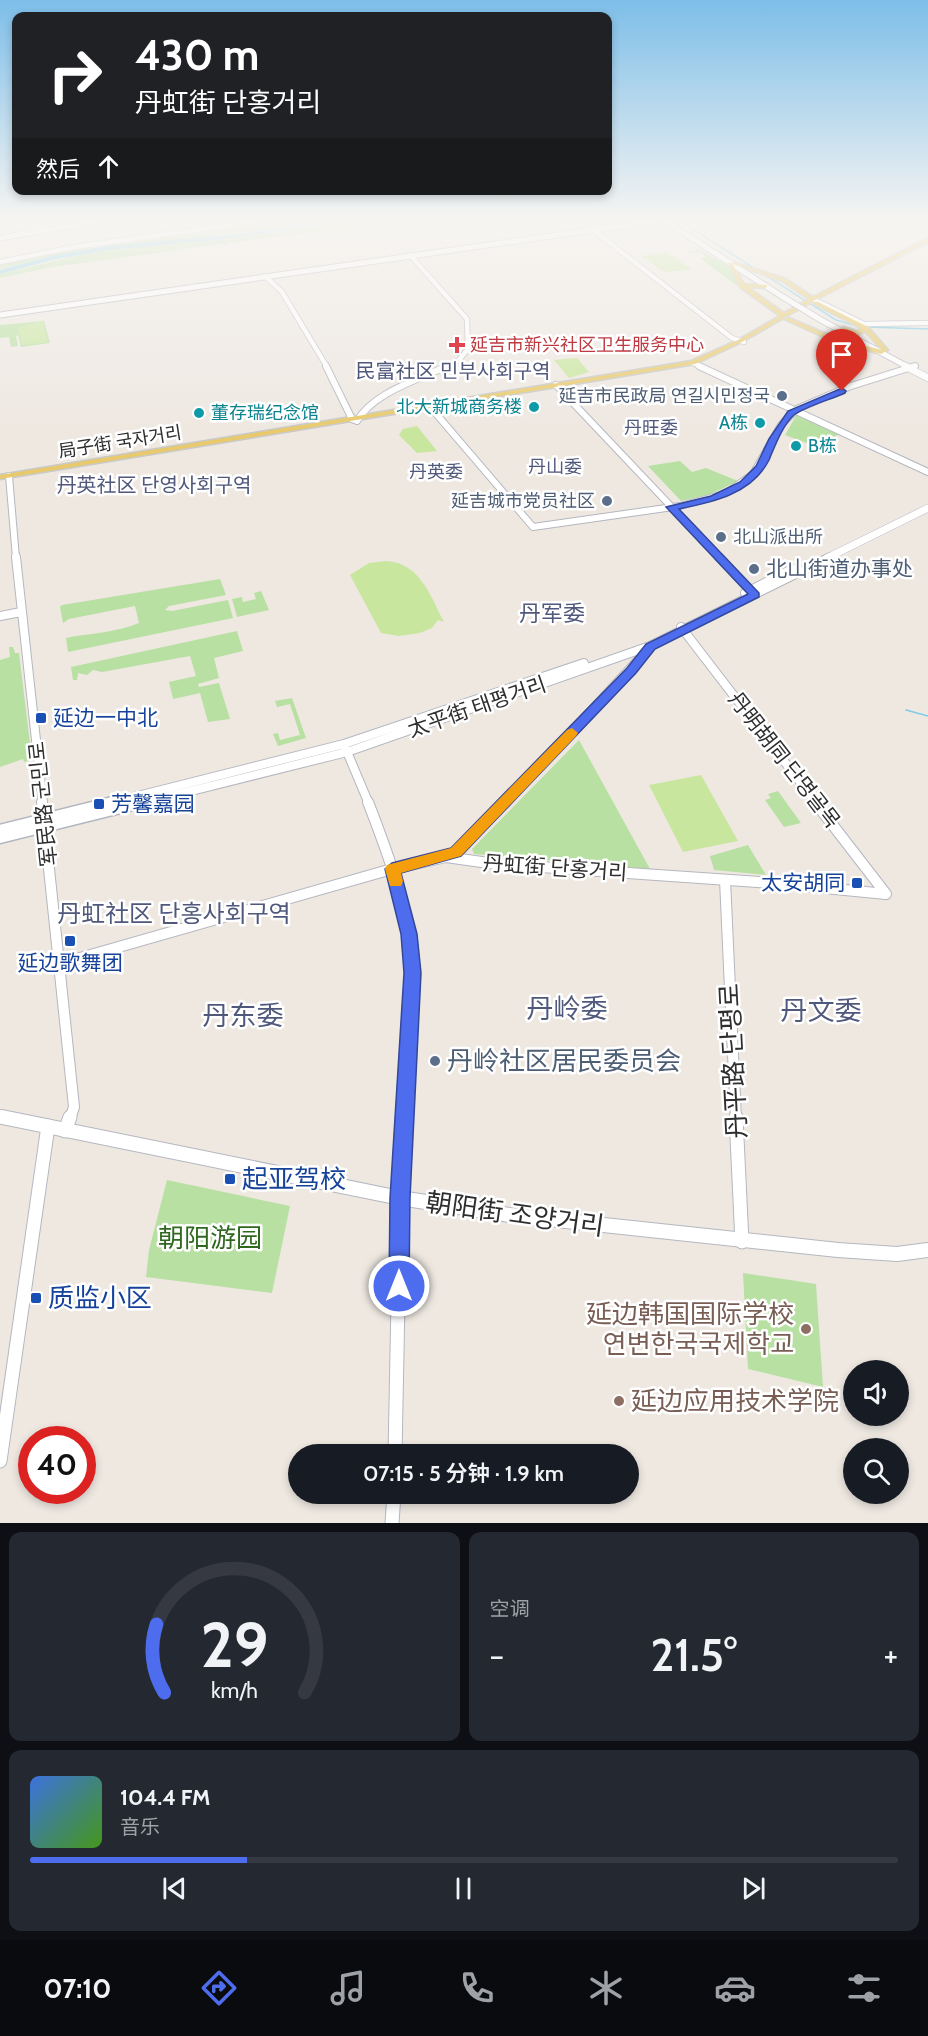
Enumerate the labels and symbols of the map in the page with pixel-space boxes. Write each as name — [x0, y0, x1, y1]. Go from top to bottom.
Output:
pin — [816, 329, 867, 391]
place label: 延吉市新兴社区卫生服务中心 — [470, 334, 704, 356]
marker: 延吉市新兴社区卫生服务中心 — [448, 336, 466, 354]
district label: 民富社区 민부사회구역 — [356, 359, 550, 383]
place label: 延吉市民政局 연길시민정국 — [559, 385, 770, 407]
marker: 延吉市民政局 연길시민정국 — [775, 389, 789, 403]
place label: 北大新城商务楼 — [396, 396, 522, 418]
marker: 北大新城商务楼 — [527, 400, 541, 414]
place label: 董存瑞纪念馆 — [211, 402, 319, 424]
marker: 董存瑞纪念馆 — [192, 406, 206, 420]
place label: A栋 — [719, 412, 748, 434]
marker: A栋 — [753, 416, 767, 430]
district label: 丹旺委 — [624, 417, 678, 439]
street label: 局子街 국자거리 — [57, 421, 183, 463]
place label: B栋 — [808, 435, 837, 457]
marker: B栋 — [789, 439, 803, 453]
district label: 丹山委 — [528, 456, 582, 478]
district label: 丹英委 — [409, 461, 463, 483]
district label: 丹英社区 단영사회구역 — [57, 473, 251, 497]
place label: 延吉城市党员社区 — [451, 490, 595, 512]
marker: 延吉城市党员社区 — [600, 494, 614, 508]
place label: 北山派出所 — [733, 526, 823, 548]
marker: 北山派出所 — [714, 530, 728, 544]
place label: 北山街道办事处 — [766, 556, 913, 581]
marker: 北山街道办事处 — [747, 562, 761, 576]
district label: 丹军委 — [519, 600, 585, 627]
street label: 太平街 태평거리 — [404, 671, 549, 742]
street label: 丹明胡同 단명골목 — [723, 687, 845, 833]
place label: 延边一中北 — [53, 705, 158, 730]
marker: 延边一中北 — [34, 711, 48, 725]
street label: 军民路 군민로 — [24, 740, 62, 868]
place label: 芳馨嘉园 — [111, 791, 195, 816]
marker: 芳馨嘉园 — [92, 797, 106, 811]
street label: 丹虹街 단홍거리 — [482, 850, 628, 885]
place label: 太安胡同 — [761, 870, 845, 895]
marker: 太安胡同 — [850, 876, 864, 890]
district label: 丹虹社区 단홍사회구역 — [57, 899, 291, 928]
marker: 延边歌舞团 — [63, 934, 77, 948]
place label: 延边歌舞团 — [18, 950, 123, 975]
street label: 丹平路 단평로 — [713, 982, 753, 1140]
district label: 丹岭委 — [527, 992, 608, 1025]
district label: 丹文委 — [781, 994, 862, 1027]
district label: 丹东委 — [203, 999, 284, 1032]
place label: 丹岭社区居民委员会 — [447, 1045, 681, 1077]
marker: 丹岭社区居民委员会 — [428, 1054, 442, 1068]
place label: 起亚驾校 — [242, 1163, 346, 1195]
marker: 起亚驾校 — [223, 1172, 237, 1186]
street label: 朝阳街 조양거리 — [424, 1186, 606, 1242]
park label: 朝阳游园 — [158, 1222, 262, 1254]
position arrow — [367, 1254, 431, 1318]
place label: 质监小区 — [48, 1282, 152, 1314]
marker: 质监小区 — [29, 1291, 43, 1305]
place label: 延边韩国国际学校 연변한국국제학교 — [586, 1298, 794, 1360]
marker: 延边韩国国际学校 연변한국국제학교 — [799, 1322, 813, 1336]
place label: 延边应用技术学院 — [631, 1385, 839, 1417]
marker: 延边应用技术学院 — [612, 1394, 626, 1408]
speed limit sign: 40 — [18, 1426, 96, 1504]

